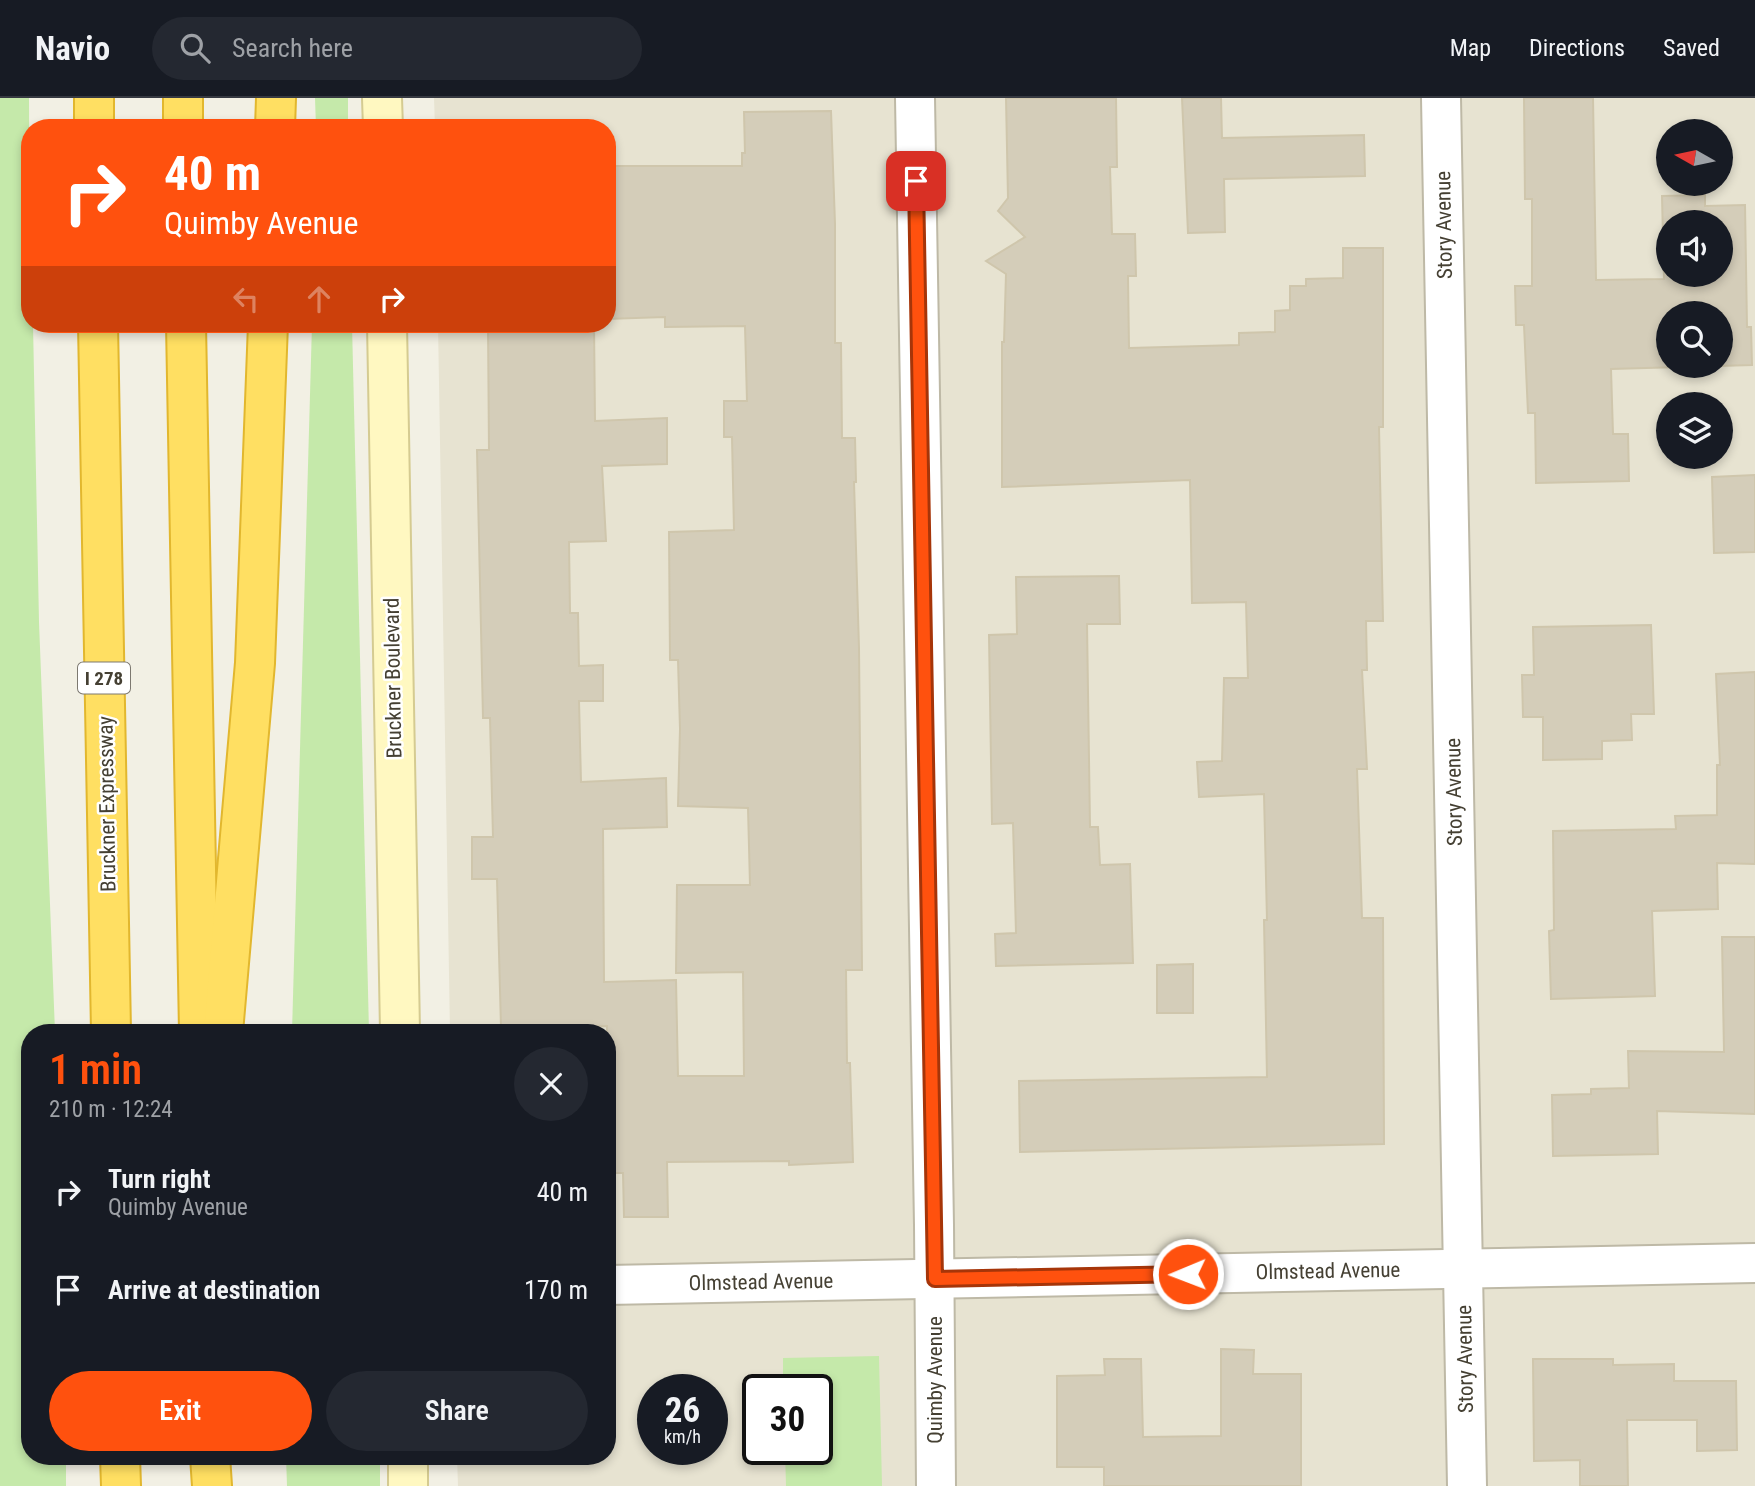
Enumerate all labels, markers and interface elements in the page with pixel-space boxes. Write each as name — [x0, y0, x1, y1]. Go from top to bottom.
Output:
search box — [152, 17, 642, 80]
text: Navio — [35, 29, 110, 68]
icon: search — [176, 29, 214, 67]
text: Search here — [232, 33, 353, 63]
text: Map — [1450, 34, 1491, 62]
text: Directions — [1529, 34, 1625, 62]
text: Saved — [1663, 34, 1720, 62]
north arrow — [1656, 119, 1732, 196]
map controls — [1656, 119, 1733, 469]
text: 40 m — [164, 145, 261, 202]
icon: right — [49, 147, 140, 238]
pin — [886, 151, 946, 211]
icon: arrive — [897, 162, 935, 200]
street label: Story Avenue — [1431, 171, 1457, 279]
text: Quimby Avenue — [164, 204, 359, 242]
button: sound — [1656, 210, 1733, 287]
icon: left — [227, 280, 265, 318]
icon: ahead — [300, 280, 338, 318]
icon: right — [373, 280, 411, 318]
button: search — [1656, 301, 1733, 378]
button: layers — [1656, 392, 1733, 469]
street label: Bruckner Boulevard — [380, 597, 406, 759]
road number: I 278 — [78, 663, 130, 694]
street label: Bruckner Expressway — [93, 716, 121, 892]
street label: Story Avenue — [1441, 738, 1467, 846]
text: 1 min — [49, 1045, 142, 1094]
button: close — [514, 1047, 588, 1121]
text: 210 m · 12:24 — [49, 1096, 173, 1123]
text: Turn right — [108, 1164, 210, 1194]
icon: right — [49, 1173, 87, 1211]
text: 40 m — [537, 1177, 588, 1207]
text: Quimby Avenue — [108, 1194, 248, 1221]
position arrow — [1151, 1237, 1225, 1311]
street label: Olmstead Avenue — [1255, 1258, 1401, 1284]
street label: Olmstead Avenue — [688, 1269, 834, 1295]
icon: arrive — [49, 1271, 87, 1309]
text: Arrive at destination — [108, 1275, 320, 1305]
text: 170 m — [524, 1275, 588, 1305]
street label: Story Avenue — [1452, 1305, 1478, 1413]
street label: Quimby Avenue — [923, 1316, 947, 1444]
button: Exit — [49, 1371, 312, 1451]
button: Share — [326, 1371, 588, 1451]
speed limit sign: 30 — [742, 1374, 833, 1465]
text: 26 — [665, 1390, 700, 1431]
text: km/h — [664, 1426, 701, 1447]

